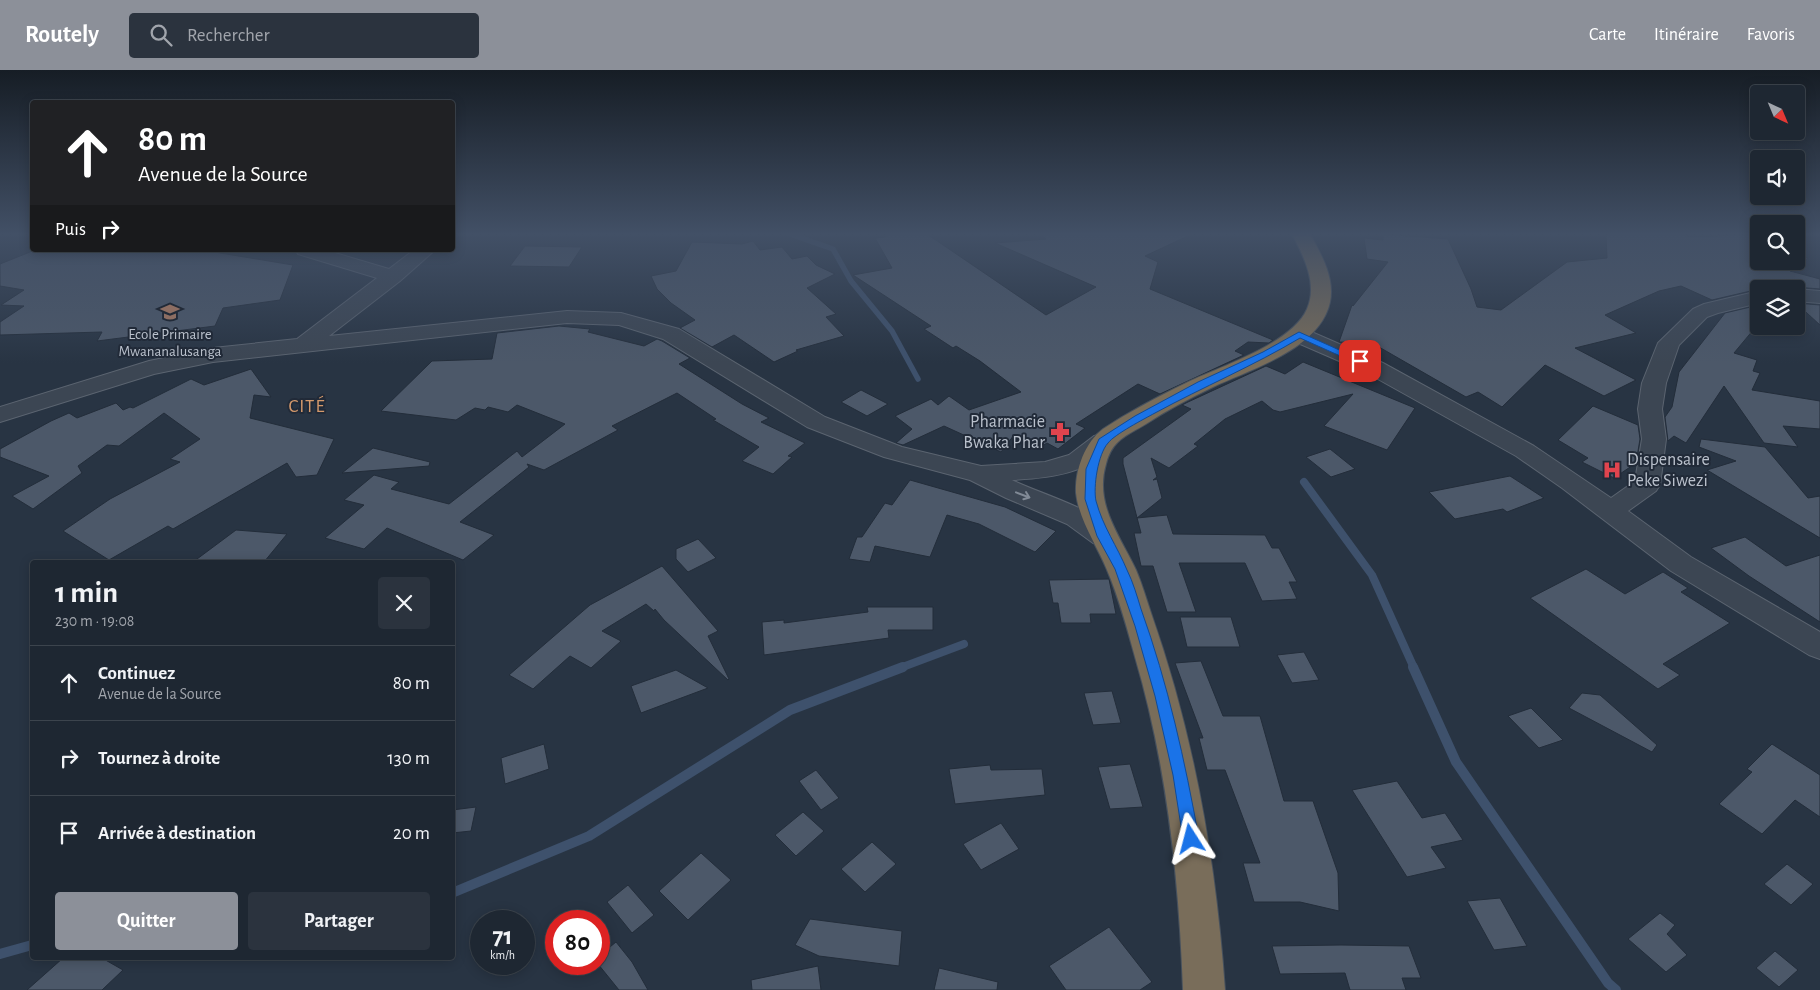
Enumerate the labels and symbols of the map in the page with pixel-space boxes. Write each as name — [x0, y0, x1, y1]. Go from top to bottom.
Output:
north arrow — [1750, 85, 1805, 140]
school or university icon: Ecole Primaire Mwananalusanga — [159, 301, 181, 323]
place label: Ecole Primaire Mwananalusanga — [119, 327, 221, 359]
pin — [1339, 340, 1381, 382]
district label: CITÉ — [288, 395, 326, 416]
place label: Pharmacie Bwaka Phar — [963, 413, 1045, 452]
pharmacy icon: Pharmacie Bwaka Phar — [1049, 421, 1071, 443]
place label: Dispensaire Peke Siwezi — [1627, 451, 1710, 490]
hospital icon: Dispensaire Peke Siwezi — [1601, 459, 1623, 481]
one-way arrow — [1015, 491, 1031, 500]
position arrow — [1164, 812, 1216, 864]
speed limit sign: 80 — [545, 910, 610, 975]

